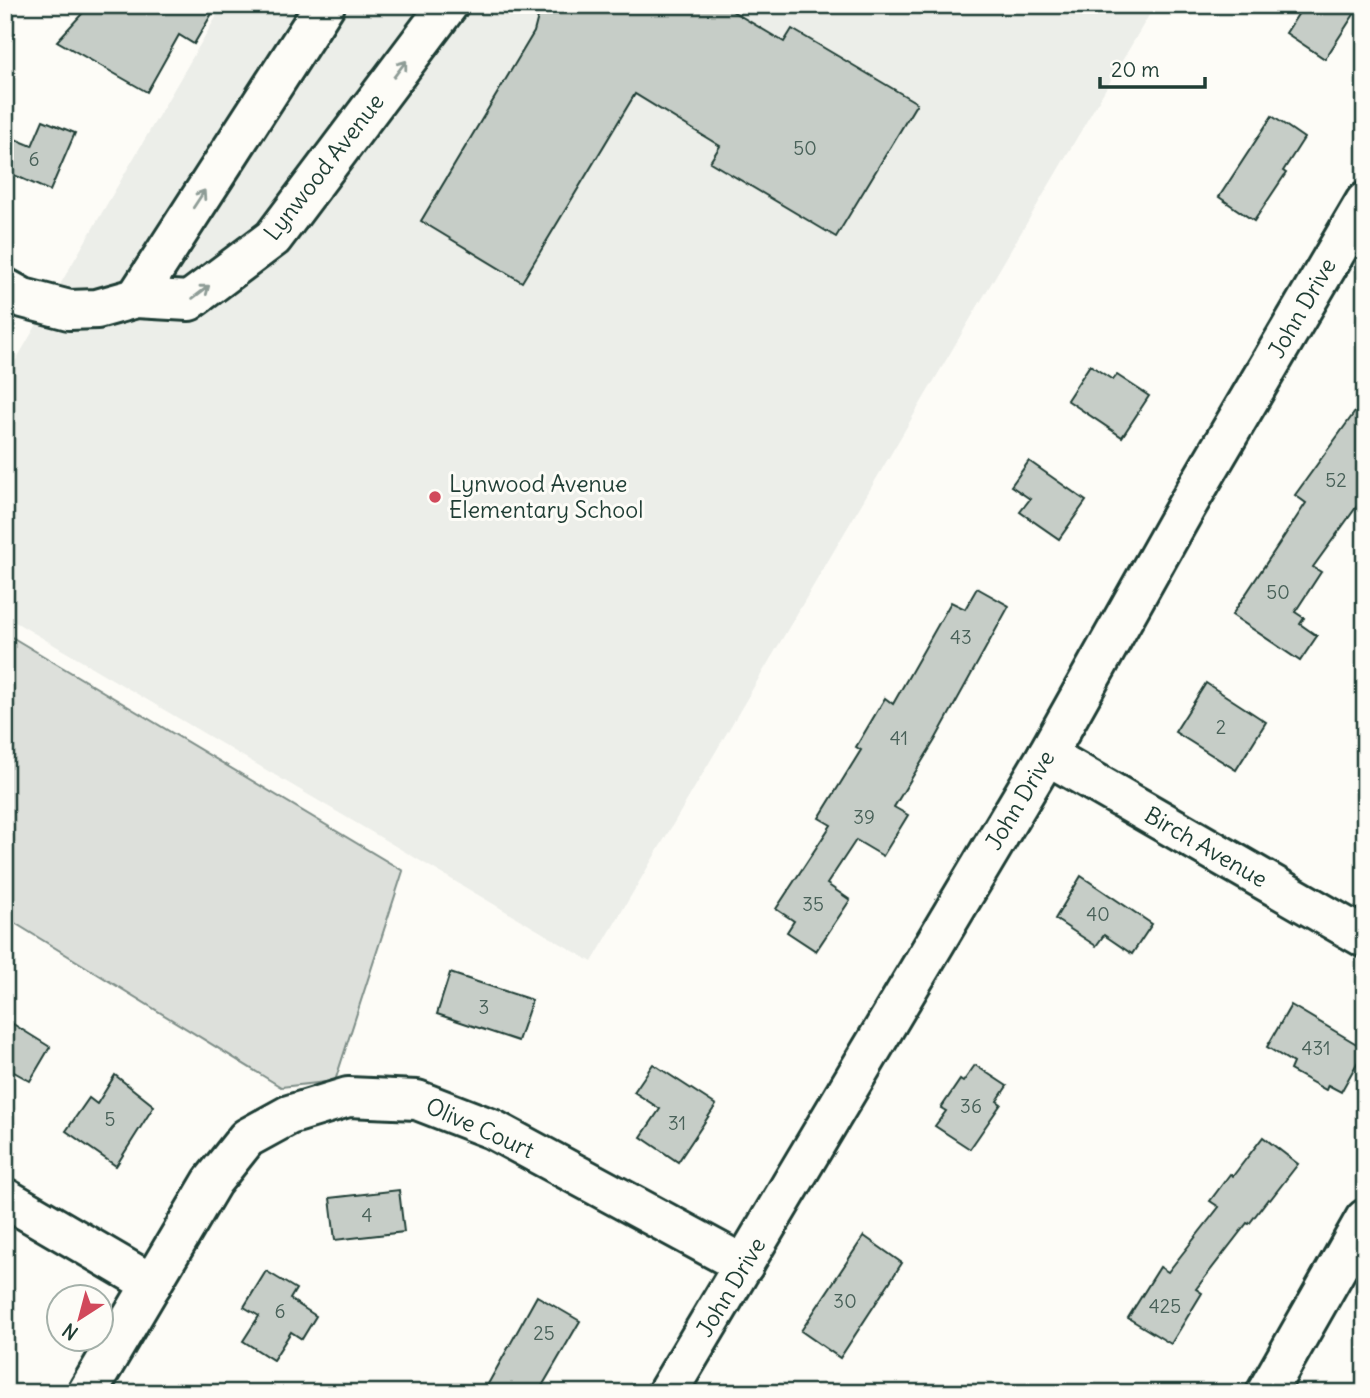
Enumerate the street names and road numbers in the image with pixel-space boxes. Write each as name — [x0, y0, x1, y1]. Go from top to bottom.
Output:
street label: Lynwood Avenue — [257, 87, 390, 246]
street label: John Drive — [1261, 252, 1342, 363]
street label: John Drive — [979, 745, 1061, 855]
street label: Birch Avenue — [1140, 800, 1273, 893]
street label: Olive Court — [422, 1091, 539, 1164]
street label: John Drive — [690, 1232, 772, 1342]

